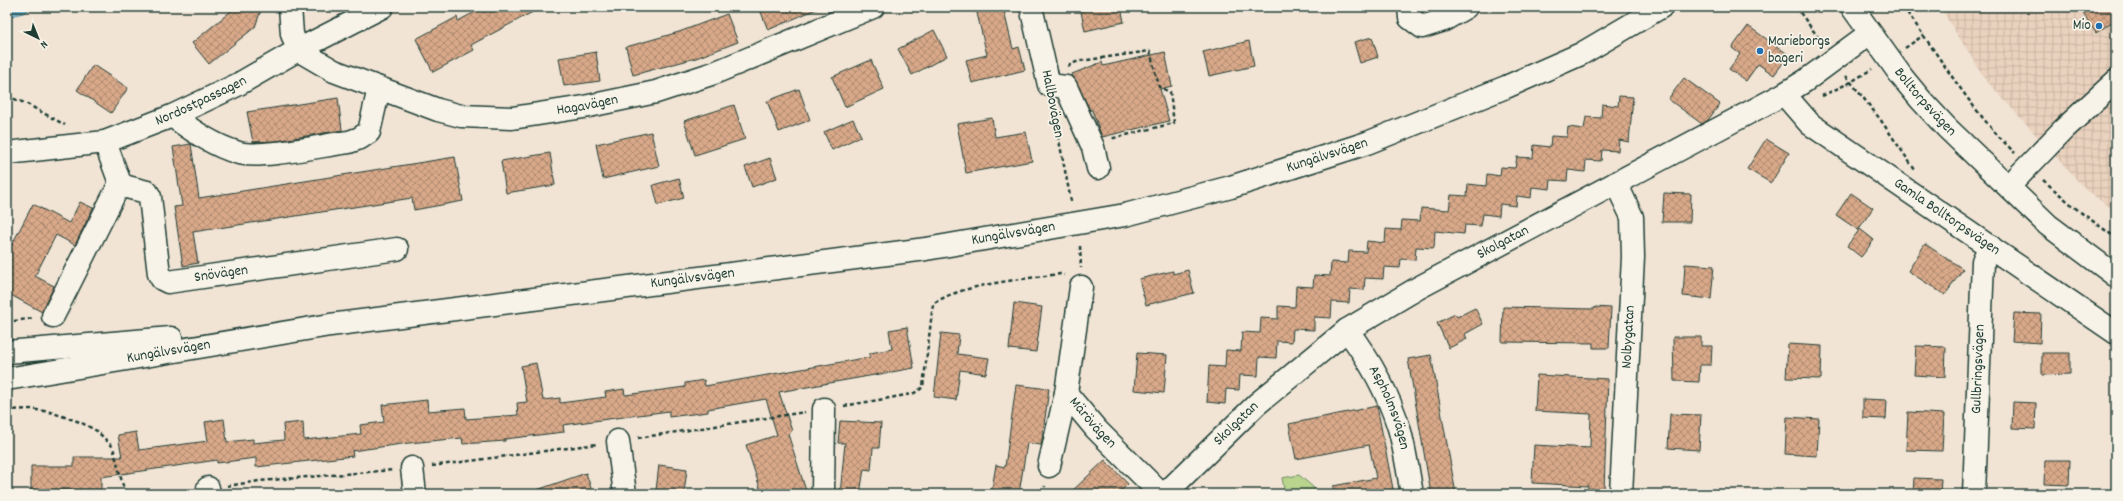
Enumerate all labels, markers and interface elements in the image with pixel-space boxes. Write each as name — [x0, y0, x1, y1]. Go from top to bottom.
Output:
place label: Mio — [2073, 15, 2091, 37]
north arrow — [18, 18, 58, 58]
marker: Mio — [2094, 21, 2104, 31]
place label: Marieborgs bageri — [1768, 31, 1830, 70]
text: N — [36, 36, 51, 52]
marker: Marieborgs bageri — [1755, 46, 1765, 56]
street label: Bolltorpsvägen — [1888, 63, 1961, 142]
street label: Hallbovägen — [1035, 68, 1069, 140]
street label: Nordostpassagen — [152, 70, 251, 132]
street label: Hagavägen — [555, 89, 620, 122]
street label: Kungälvsvägen — [1284, 132, 1371, 179]
street label: Gamla Bolltorpsvägen — [1889, 173, 2004, 262]
street label: Kungälvsvägen — [970, 216, 1057, 252]
street label: Skolgatan — [1473, 220, 1533, 266]
street label: Snövägen — [193, 260, 250, 289]
street label: Kungälvsvägen — [649, 263, 736, 295]
street label: Nolbygatan — [1616, 305, 1642, 369]
street label: Gullbringsvägen — [1966, 324, 1992, 414]
street label: Kungälvsvägen — [125, 334, 212, 370]
street label: Aspholmsvägen — [1362, 362, 1415, 452]
street label: Märövägen — [1063, 393, 1121, 454]
street label: Skolgatan — [1209, 397, 1264, 452]

